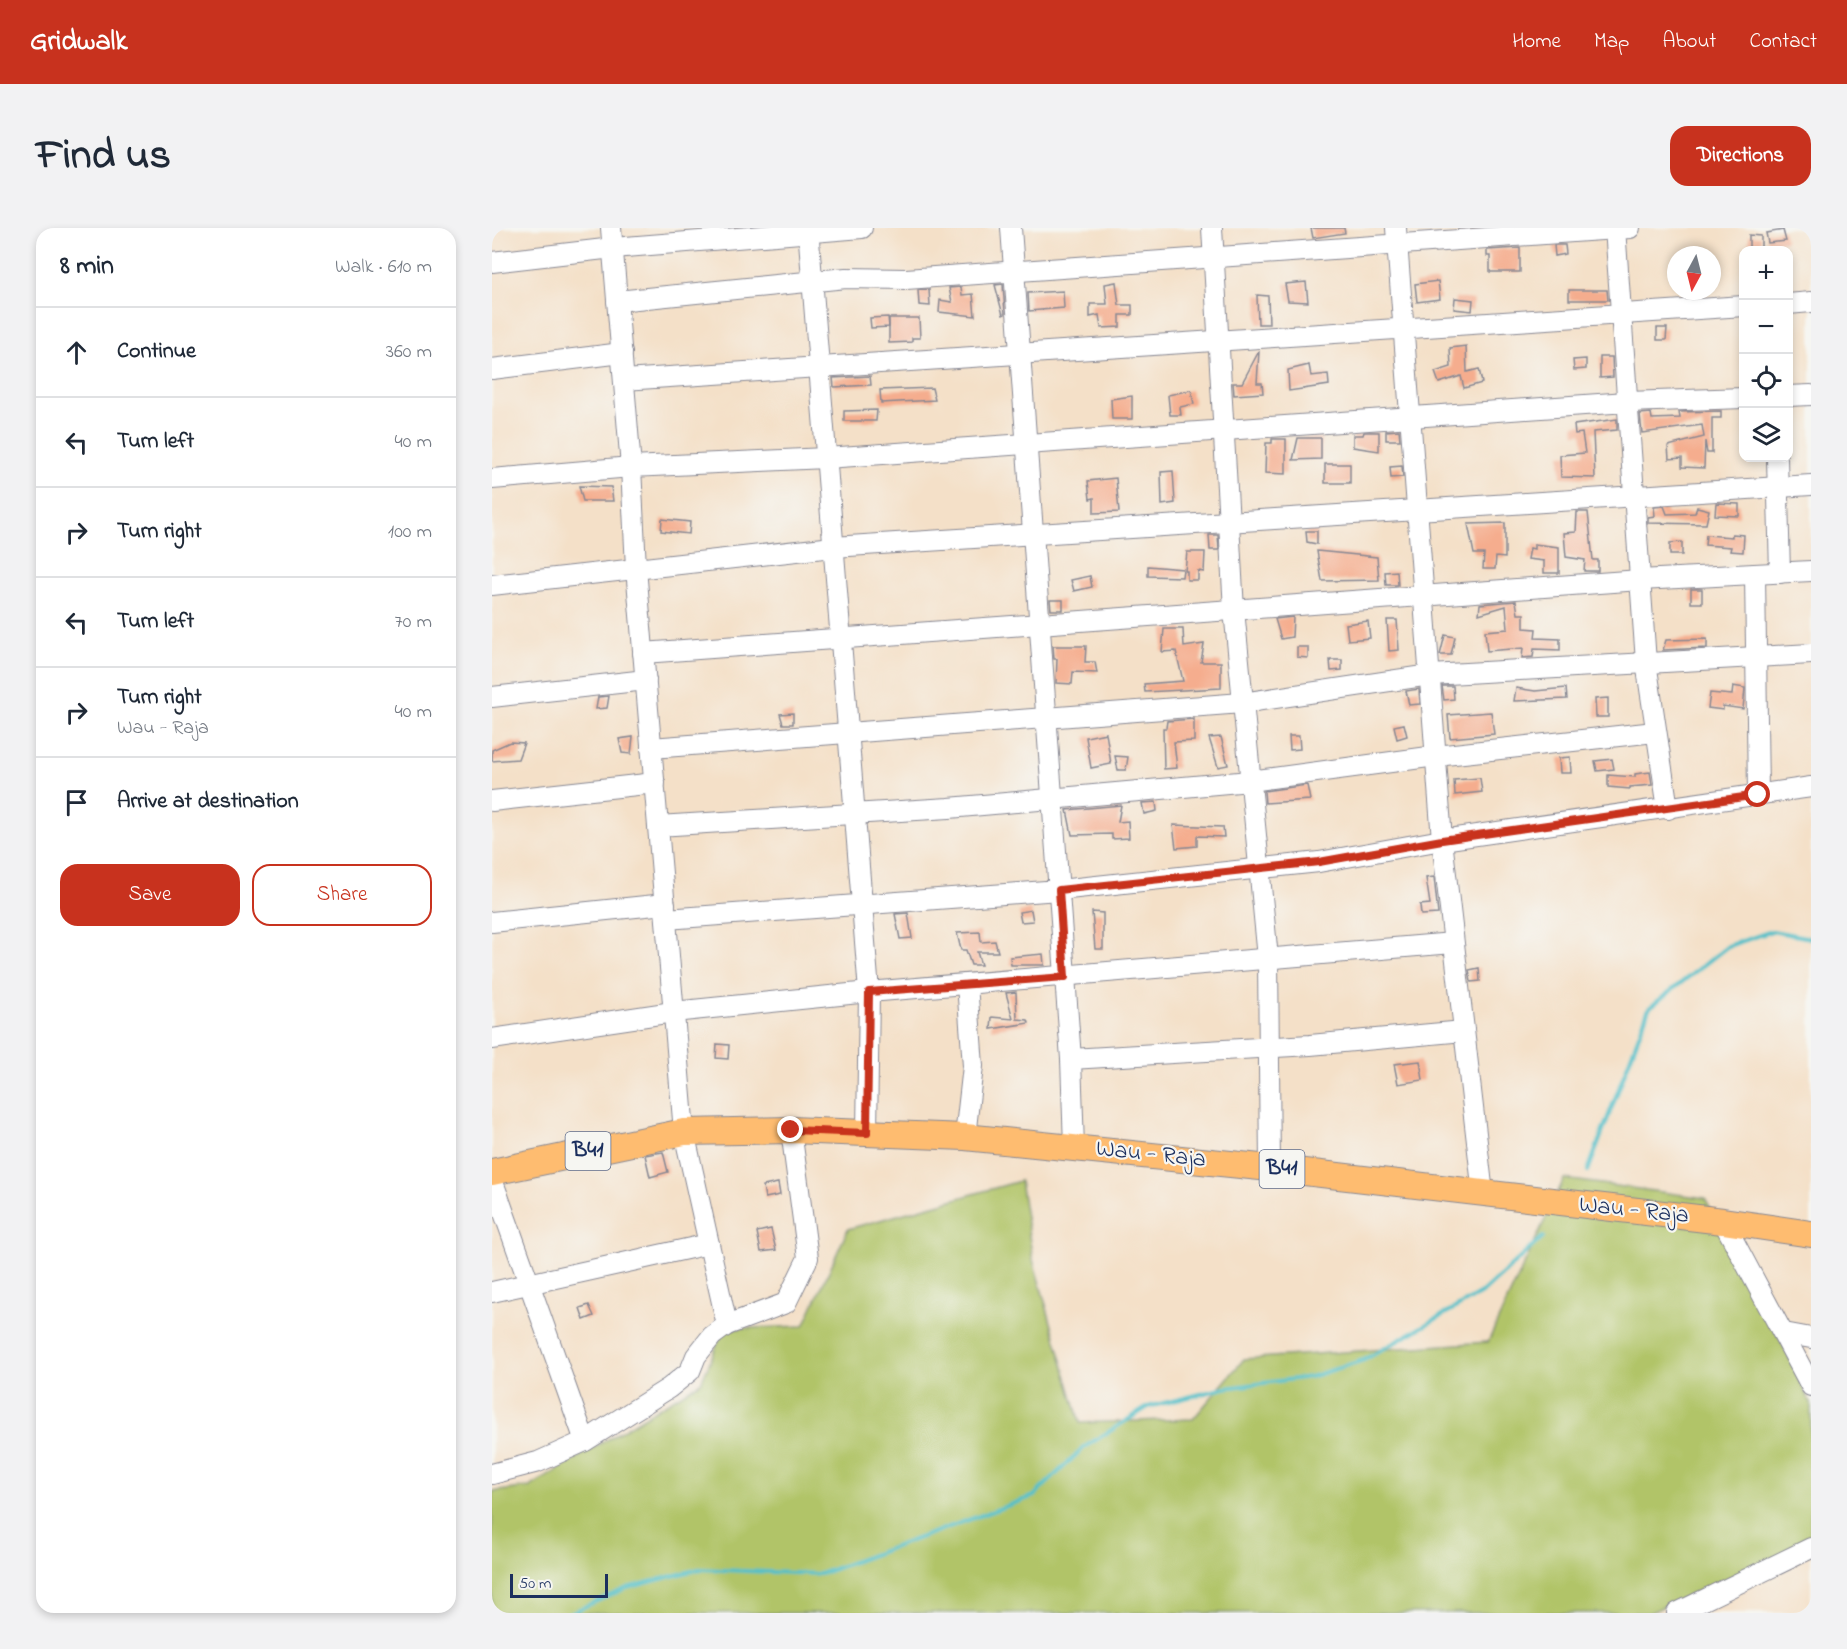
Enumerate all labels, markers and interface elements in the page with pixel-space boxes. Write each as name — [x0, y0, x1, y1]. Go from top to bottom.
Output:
text: Gridwalk — [30, 22, 127, 63]
text: Home — [1512, 27, 1561, 57]
text: Map — [1594, 27, 1629, 57]
text: About — [1662, 27, 1716, 57]
text: Contact — [1749, 27, 1817, 57]
text: Find us — [36, 126, 171, 187]
button: Directions — [1670, 126, 1811, 186]
north arrow — [1667, 246, 1721, 300]
map controls — [1739, 246, 1793, 462]
button: + — [1739, 246, 1793, 300]
text: 8 min — [60, 248, 114, 286]
text: Walk · 610 m — [335, 253, 432, 282]
button: − — [1739, 300, 1793, 354]
icon: ahead — [60, 336, 93, 369]
text: Continue — [117, 336, 196, 368]
text: 360 m — [386, 338, 432, 367]
button: locate — [1739, 354, 1793, 408]
button: layers — [1739, 408, 1793, 462]
icon: left — [60, 426, 93, 459]
text: Turn left — [117, 426, 194, 458]
text: 40 m — [395, 428, 432, 457]
icon: right — [60, 516, 93, 549]
text: Turn right — [117, 516, 202, 548]
text: 100 m — [388, 518, 432, 547]
icon: left — [60, 606, 93, 639]
text: Turn left — [117, 606, 194, 638]
text: 70 m — [395, 608, 432, 637]
text: Turn right — [117, 682, 202, 714]
icon: right — [60, 696, 93, 729]
text: 40 m — [395, 698, 432, 727]
text: Wau - Raja — [117, 714, 209, 743]
route start — [1744, 781, 1770, 807]
icon: arrive — [60, 786, 93, 819]
text: Arrive at destination — [117, 786, 299, 818]
button: Save — [60, 864, 240, 926]
button: Share — [252, 864, 432, 926]
route end — [777, 1116, 803, 1142]
road number: B41 — [566, 1132, 610, 1170]
street label: Wau - Raja — [1094, 1132, 1208, 1178]
road number: B41 — [1260, 1150, 1304, 1188]
street label: Wau - Raja — [1577, 1188, 1691, 1234]
scale bar — [510, 1571, 608, 1598]
text: 50 m — [519, 1572, 551, 1596]

